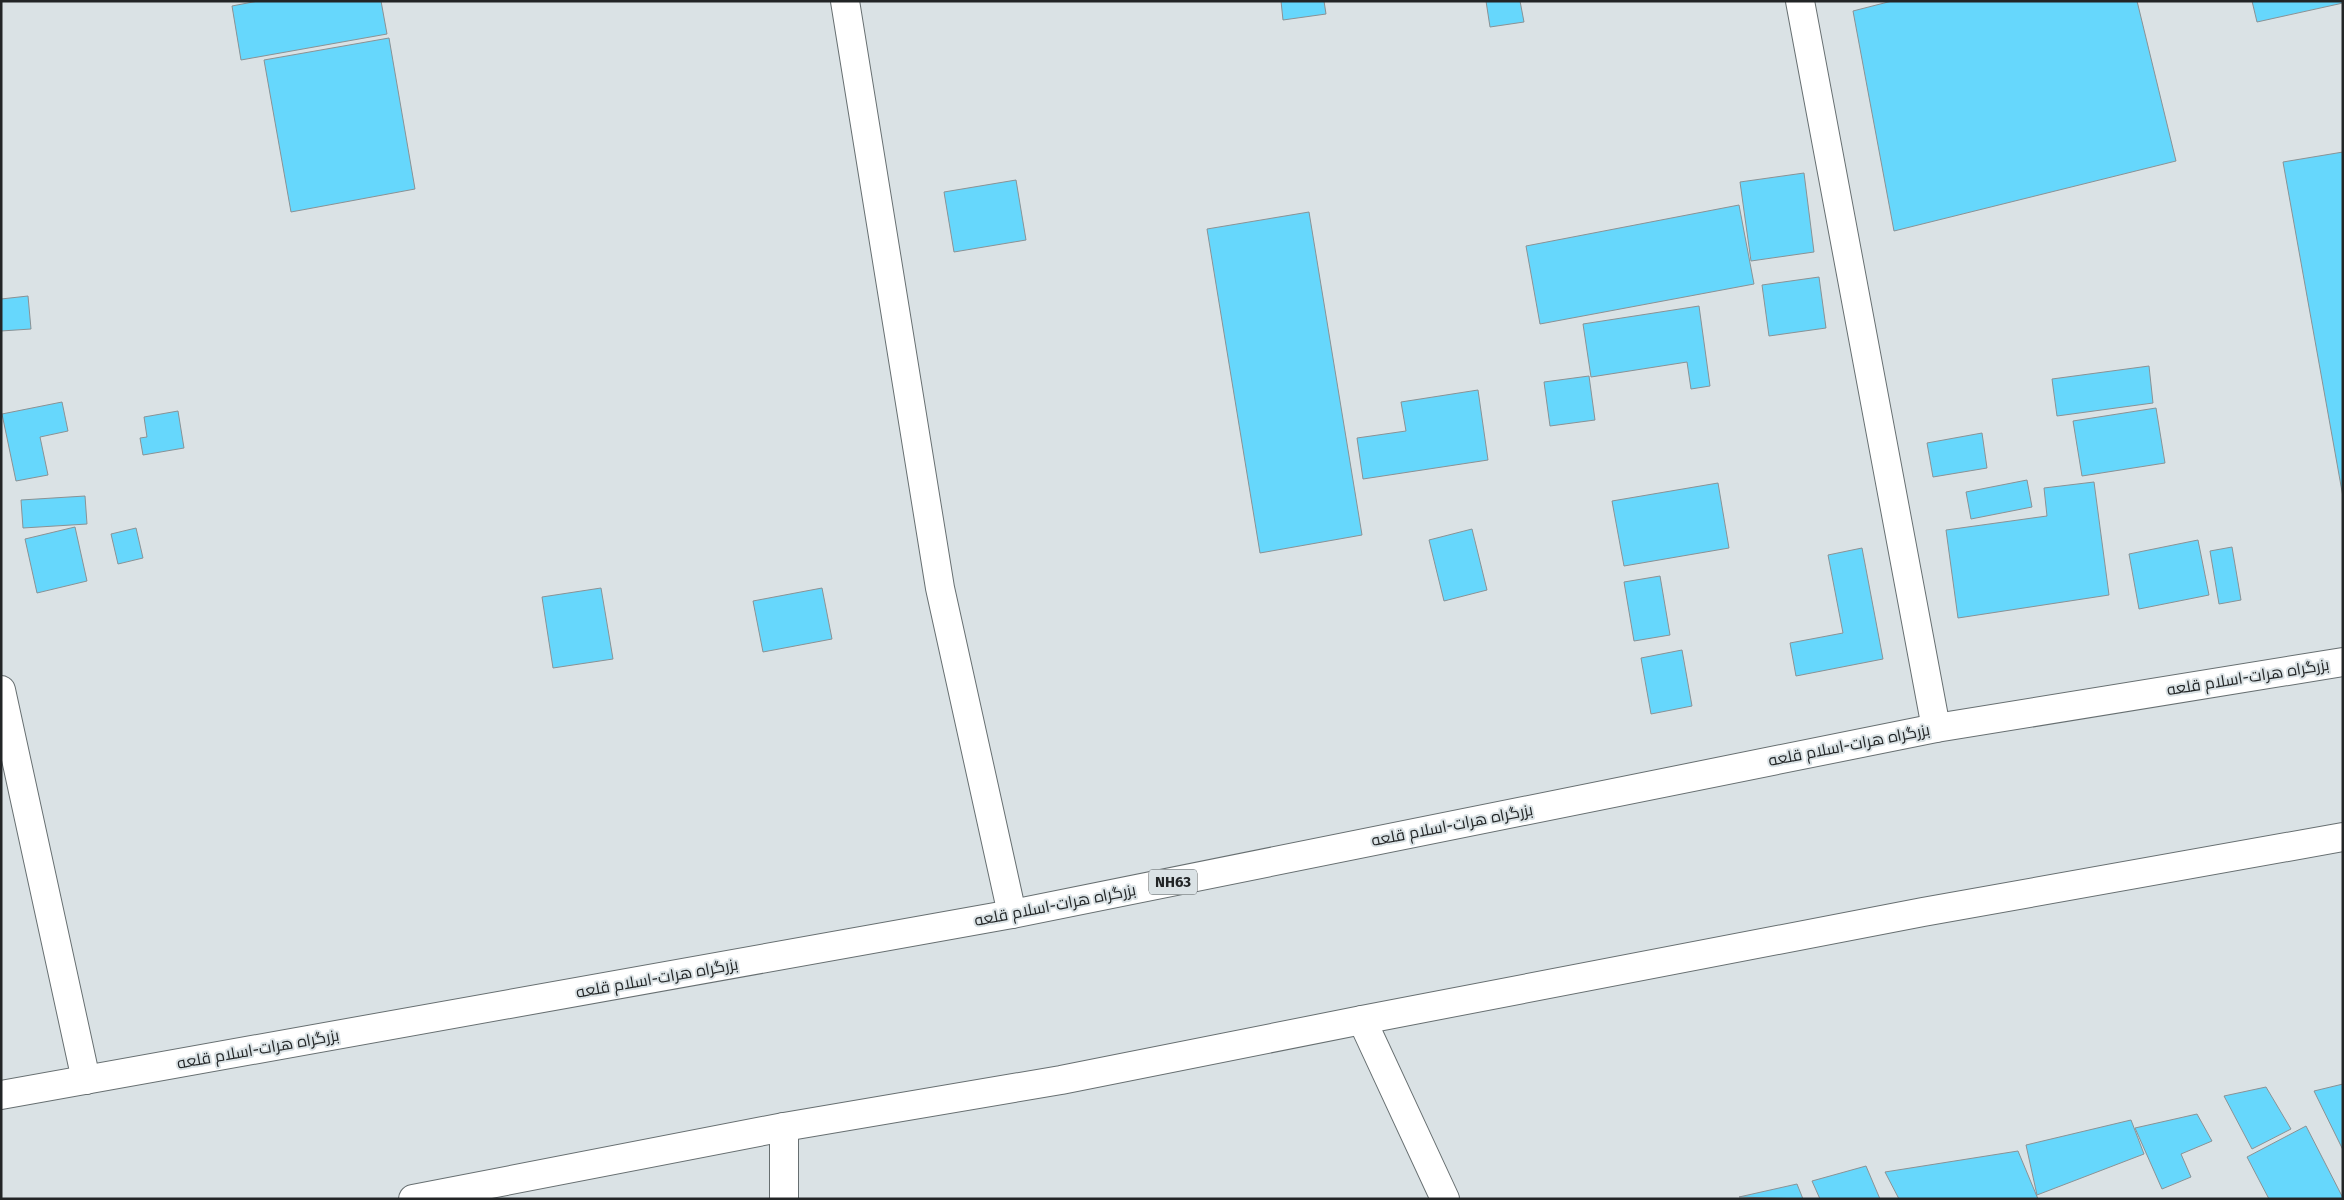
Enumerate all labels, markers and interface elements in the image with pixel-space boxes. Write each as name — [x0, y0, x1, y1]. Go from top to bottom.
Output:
street label: بزرگراه هرات-اسلام قلعه — [2165, 655, 2331, 701]
street label: بزرگراه هرات-اسلام قلعه — [1767, 720, 1932, 772]
street label: بزرگراه هرات-اسلام قلعه — [1370, 800, 1535, 852]
road number: NH63 — [1149, 870, 1197, 894]
street label: بزرگراه هرات-اسلام قلعه — [973, 880, 1138, 932]
street label: بزرگراه هرات-اسلام قلعه — [574, 954, 740, 1004]
street label: بزرگراه هرات-اسلام قلعه — [175, 1025, 341, 1075]

